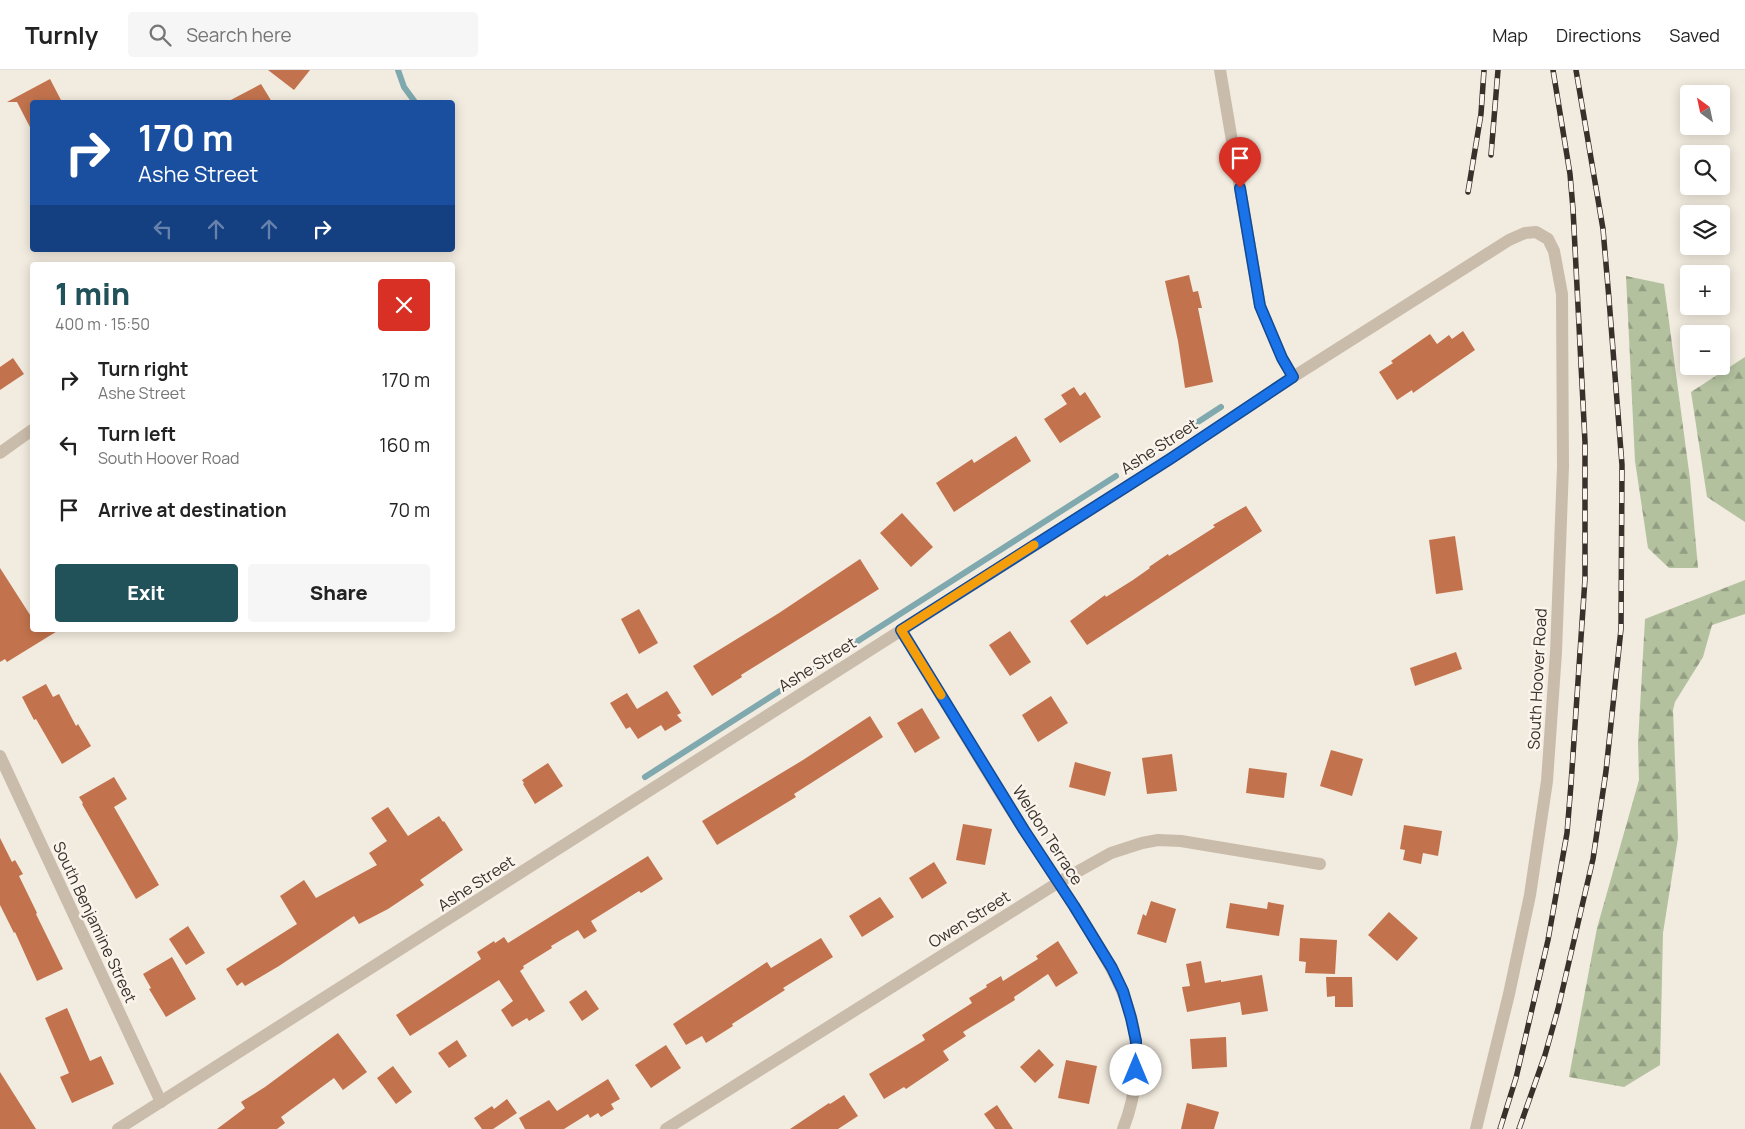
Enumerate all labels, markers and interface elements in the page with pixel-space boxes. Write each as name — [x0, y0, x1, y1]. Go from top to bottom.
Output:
search box — [128, 12, 478, 57]
text: Turnly — [25, 18, 98, 51]
icon: search — [146, 21, 174, 49]
text: Search here — [186, 22, 292, 48]
text: Map — [1492, 23, 1528, 47]
text: Directions — [1556, 23, 1641, 47]
text: Saved — [1669, 23, 1720, 47]
north arrow — [1680, 85, 1730, 135]
map controls — [1680, 85, 1730, 375]
text: 170 m — [138, 114, 234, 162]
icon: right — [55, 120, 120, 185]
pin — [1219, 137, 1261, 188]
icon: arrive — [1226, 144, 1254, 172]
button: search — [1680, 145, 1730, 195]
text: Ashe Street — [138, 159, 258, 189]
button: layers — [1680, 205, 1730, 255]
icon: left — [149, 215, 177, 243]
icon: ahead — [202, 215, 230, 243]
icon: ahead — [255, 215, 283, 243]
icon: right — [308, 215, 336, 243]
button: + — [1680, 265, 1730, 315]
text: 1 min — [55, 273, 130, 314]
button: close — [378, 279, 430, 331]
text: 400 m · 15:50 — [55, 313, 150, 335]
button: − — [1680, 325, 1730, 375]
text: Turn right — [98, 356, 188, 382]
icon: right — [55, 366, 83, 394]
text: 170 m — [382, 367, 430, 393]
text: Ashe Street — [98, 382, 186, 404]
street label: Ashe Street — [1116, 413, 1202, 479]
text: Turn left — [98, 421, 176, 447]
icon: left — [55, 431, 83, 459]
text: 160 m — [379, 432, 430, 458]
text: South Hoover Road — [98, 447, 240, 469]
icon: arrive — [55, 496, 83, 524]
text: Arrive at destination — [98, 497, 287, 523]
text: 70 m — [389, 497, 430, 523]
button: Exit — [55, 564, 238, 622]
button: Share — [248, 564, 430, 622]
street label: South Hoover Road — [1522, 608, 1552, 750]
street label: Ashe Street — [774, 631, 860, 697]
street label: Weldon Terrace — [1008, 781, 1088, 889]
street label: South Benjamine Street — [48, 838, 142, 1006]
street label: Ashe Street — [433, 850, 519, 916]
street label: Owen Street — [924, 885, 1014, 953]
position arrow — [1109, 1043, 1161, 1095]

